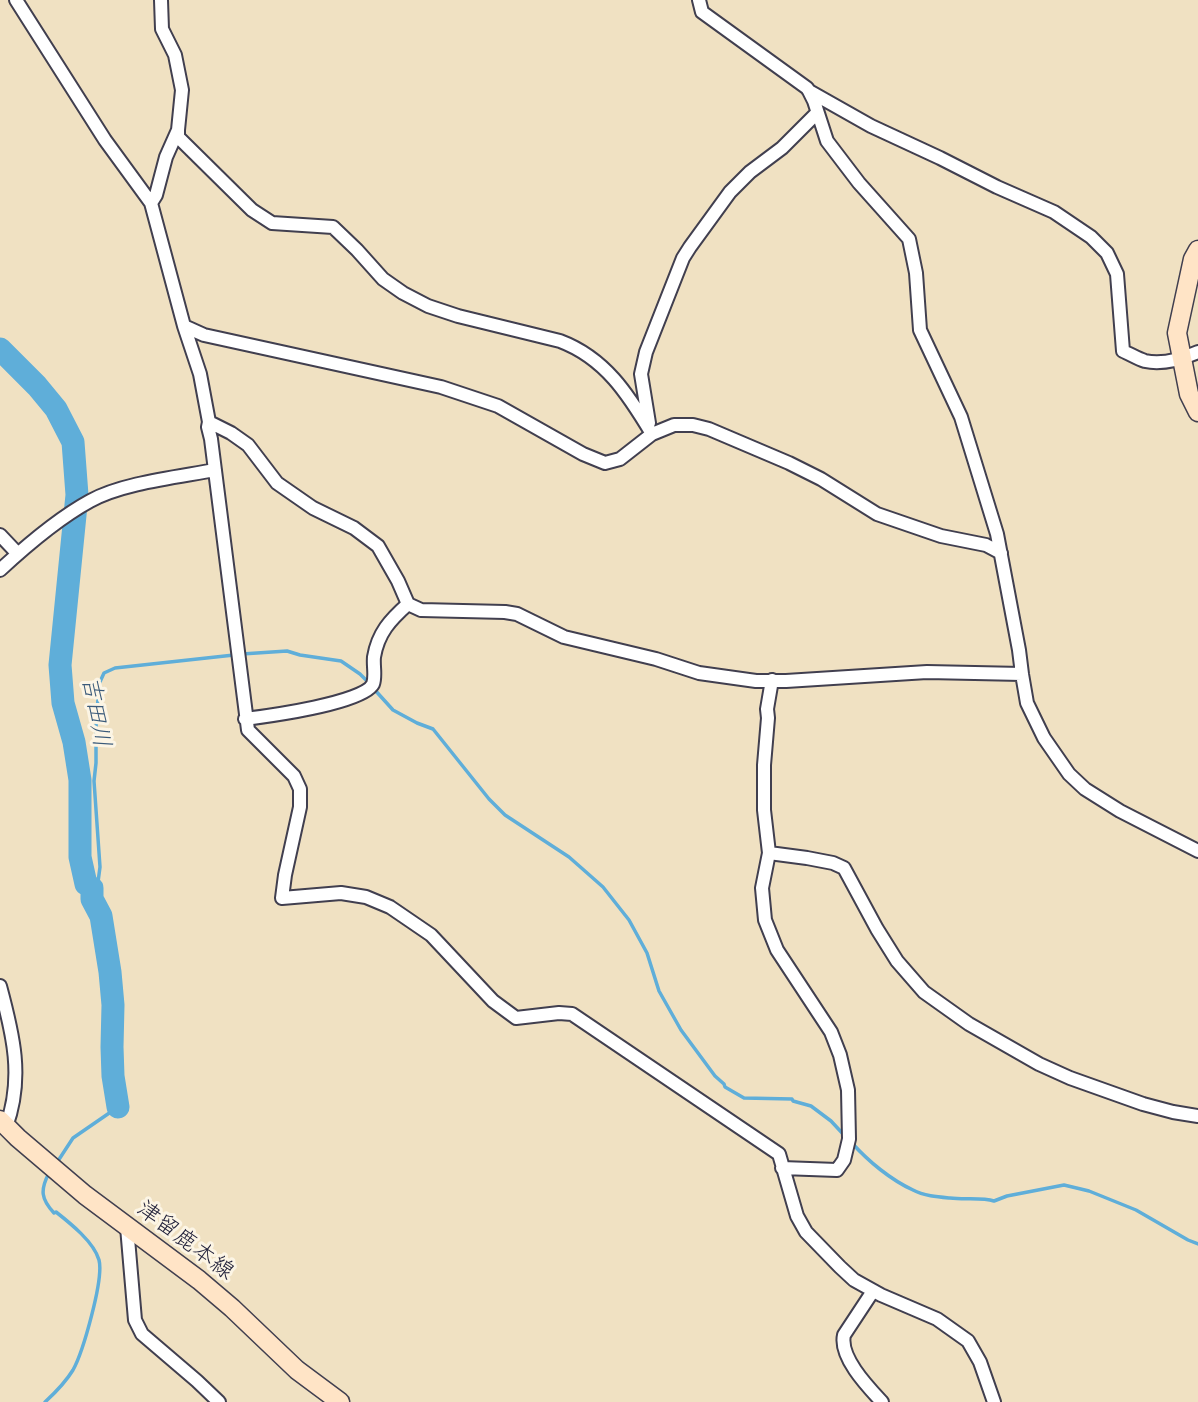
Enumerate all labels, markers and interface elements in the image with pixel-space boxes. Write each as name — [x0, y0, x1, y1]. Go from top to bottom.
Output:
water label: 吉田川 — [75, 674, 115, 750]
street label: 津留鹿本線 — [131, 1195, 239, 1287]

